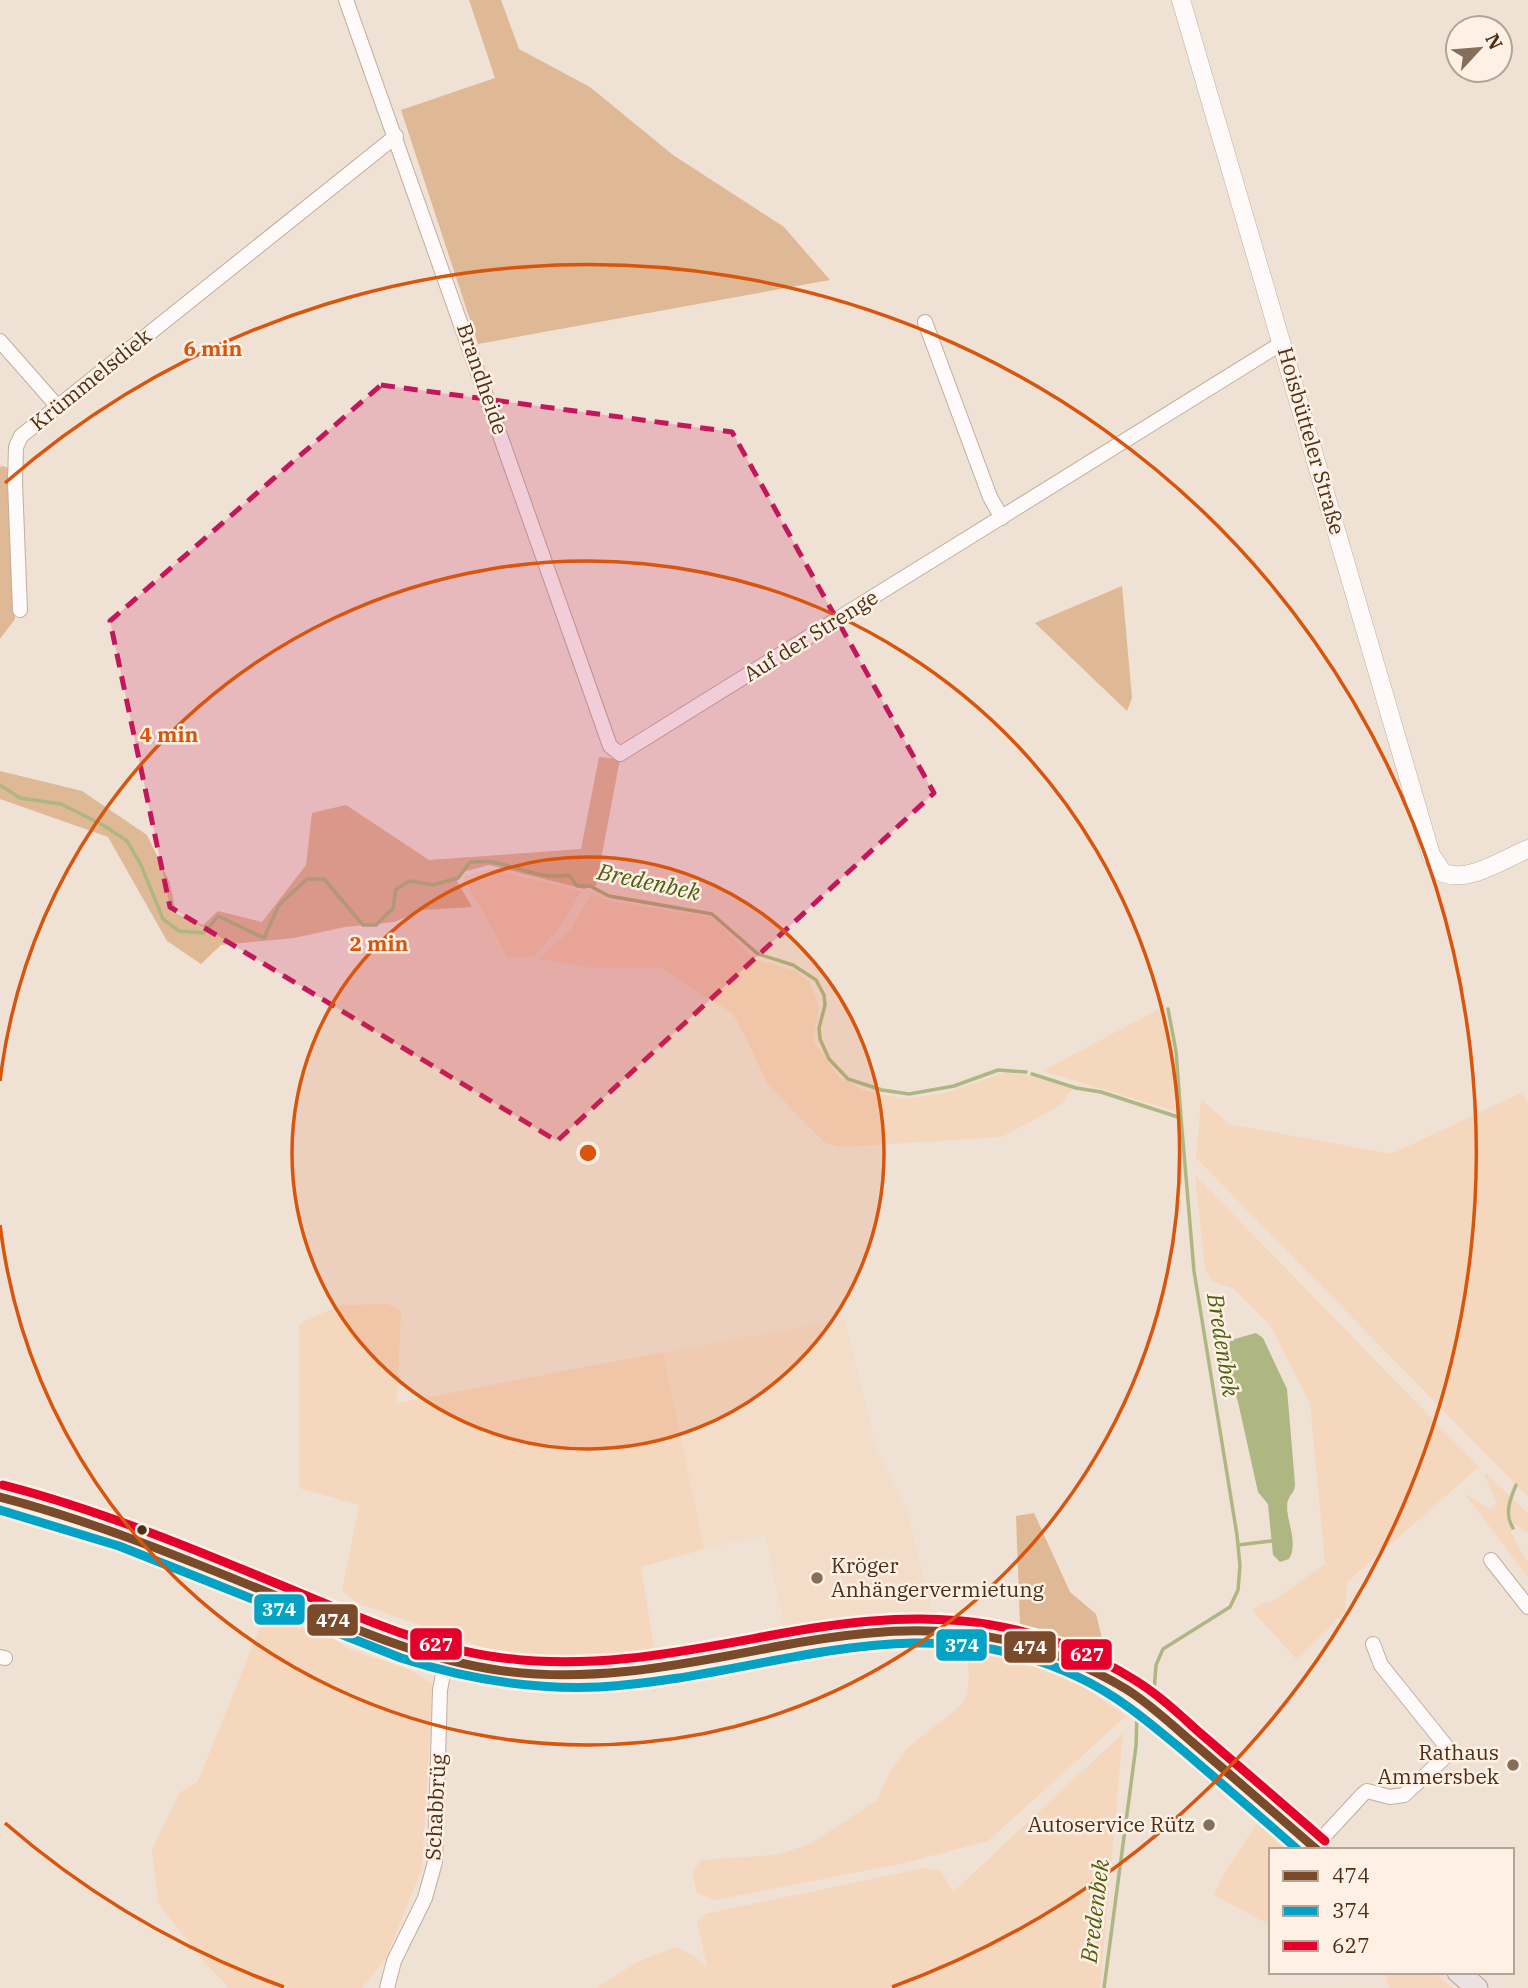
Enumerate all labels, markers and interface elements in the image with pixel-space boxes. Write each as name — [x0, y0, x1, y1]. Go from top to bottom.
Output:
north arrow — [1444, 14, 1514, 84]
text: N — [1480, 30, 1508, 54]
street label: Brandheide — [451, 319, 515, 438]
street label: Krümmelsdiek — [24, 321, 157, 437]
text: 6 min — [184, 334, 242, 362]
street label: Hoisbütteler Straße — [1272, 344, 1352, 538]
street label: Auf der Strenge — [738, 583, 883, 688]
text: 4 min — [140, 720, 198, 748]
water label: Bredenbek — [594, 855, 704, 907]
text: 2 min — [350, 929, 408, 957]
centre of rings — [576, 1141, 600, 1165]
water label: Bredenbek — [1201, 1290, 1247, 1400]
unlabelled marker — [135, 1523, 149, 1537]
place label: Kröger Anhängervermietung — [831, 1551, 1045, 1603]
marker: Kröger Anhängervermietung — [809, 1570, 825, 1586]
line badge: 374 — [253, 1593, 306, 1626]
text: 374 — [262, 1597, 296, 1621]
line badge: 474 — [306, 1603, 359, 1637]
text: 474 — [316, 1608, 350, 1632]
line badge: 627 — [409, 1627, 463, 1661]
line badge: 374 — [935, 1628, 988, 1662]
line badge: 474 — [1003, 1630, 1057, 1664]
text: 627 — [419, 1632, 453, 1656]
text: 374 — [945, 1633, 979, 1657]
text: 474 — [1013, 1635, 1047, 1659]
line badge: 627 — [1060, 1638, 1113, 1671]
text: 627 — [1070, 1642, 1104, 1666]
place label: Rathaus Ammersbek — [1377, 1738, 1500, 1790]
street label: Schabbrüg — [418, 1752, 452, 1861]
marker: Rathaus Ammersbek — [1505, 1757, 1521, 1773]
place label: Autoservice Rütz — [1028, 1810, 1195, 1838]
marker: Autoservice Rütz — [1201, 1817, 1217, 1833]
legend — [1269, 1848, 1514, 1974]
water label: Bredenbek — [1073, 1856, 1115, 1965]
text: 474 — [1332, 1861, 1370, 1889]
text: 374 — [1332, 1896, 1370, 1924]
text: 627 — [1332, 1931, 1370, 1959]

